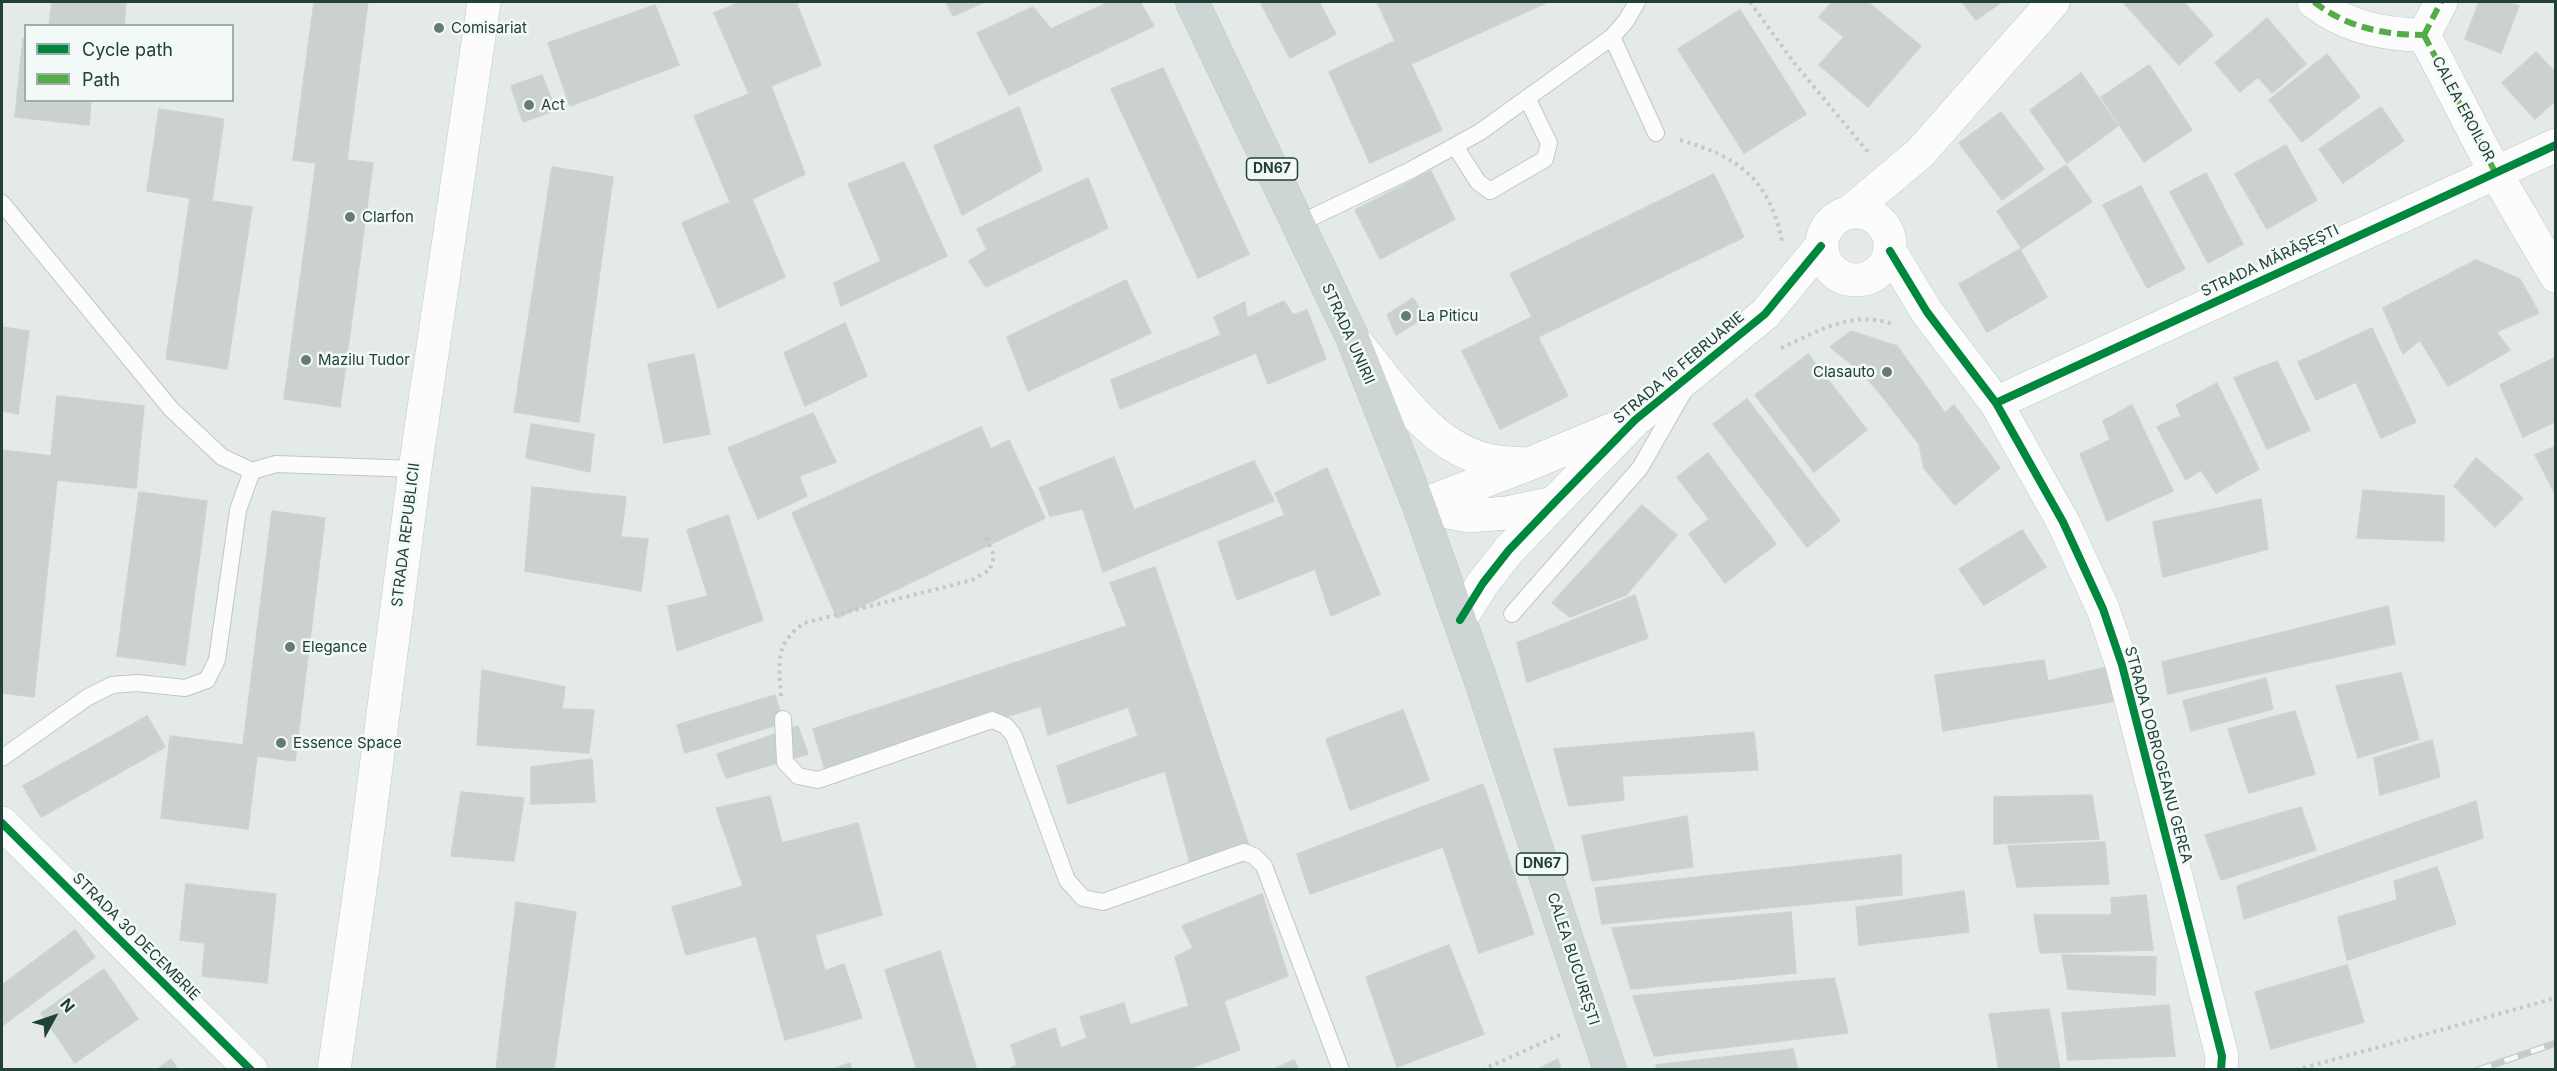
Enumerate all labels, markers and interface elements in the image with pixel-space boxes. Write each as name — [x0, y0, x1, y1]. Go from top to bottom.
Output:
place label: Comisariat — [451, 19, 527, 37]
marker: Comisariat — [432, 21, 446, 35]
legend — [24, 24, 234, 102]
text: Cycle path — [82, 39, 173, 60]
street label: CALEA EROILOR — [2428, 53, 2498, 165]
text: Path — [82, 69, 120, 90]
place label: Act — [541, 96, 565, 114]
marker: Act — [522, 98, 536, 112]
road number: DN67 — [1246, 158, 1298, 180]
place label: Clarfon — [362, 208, 414, 226]
marker: Clarfon — [343, 210, 357, 224]
street label: STRADA MĂRĂȘEȘTI — [2198, 221, 2342, 301]
street label: STRADA UNIRII — [1318, 281, 1378, 387]
place label: La Piticu — [1418, 307, 1478, 325]
street label: STRADA 16 FEBRUARIE — [1610, 308, 1748, 428]
marker: La Piticu — [1399, 309, 1413, 323]
place label: Mazilu Tudor — [318, 351, 410, 369]
marker: Mazilu Tudor — [299, 353, 313, 367]
place label: Clasauto — [1813, 363, 1875, 381]
marker: Clasauto — [1880, 365, 1894, 379]
street label: STRADA REPUBLICII — [388, 462, 424, 608]
place label: Elegance — [302, 638, 367, 656]
marker: Elegance — [283, 640, 297, 654]
street label: STRADA DOBROGEANU GEREA — [2120, 645, 2196, 865]
place label: Essence Space — [293, 734, 402, 752]
marker: Essence Space — [274, 736, 288, 750]
road number: DN67 — [1516, 853, 1568, 875]
street label: STRADA 30 DECEMBRIE — [68, 869, 204, 1005]
street label: CALEA BUCUREȘTI — [1543, 891, 1603, 1027]
north arrow — [24, 987, 84, 1047]
text: N — [56, 994, 79, 1017]

